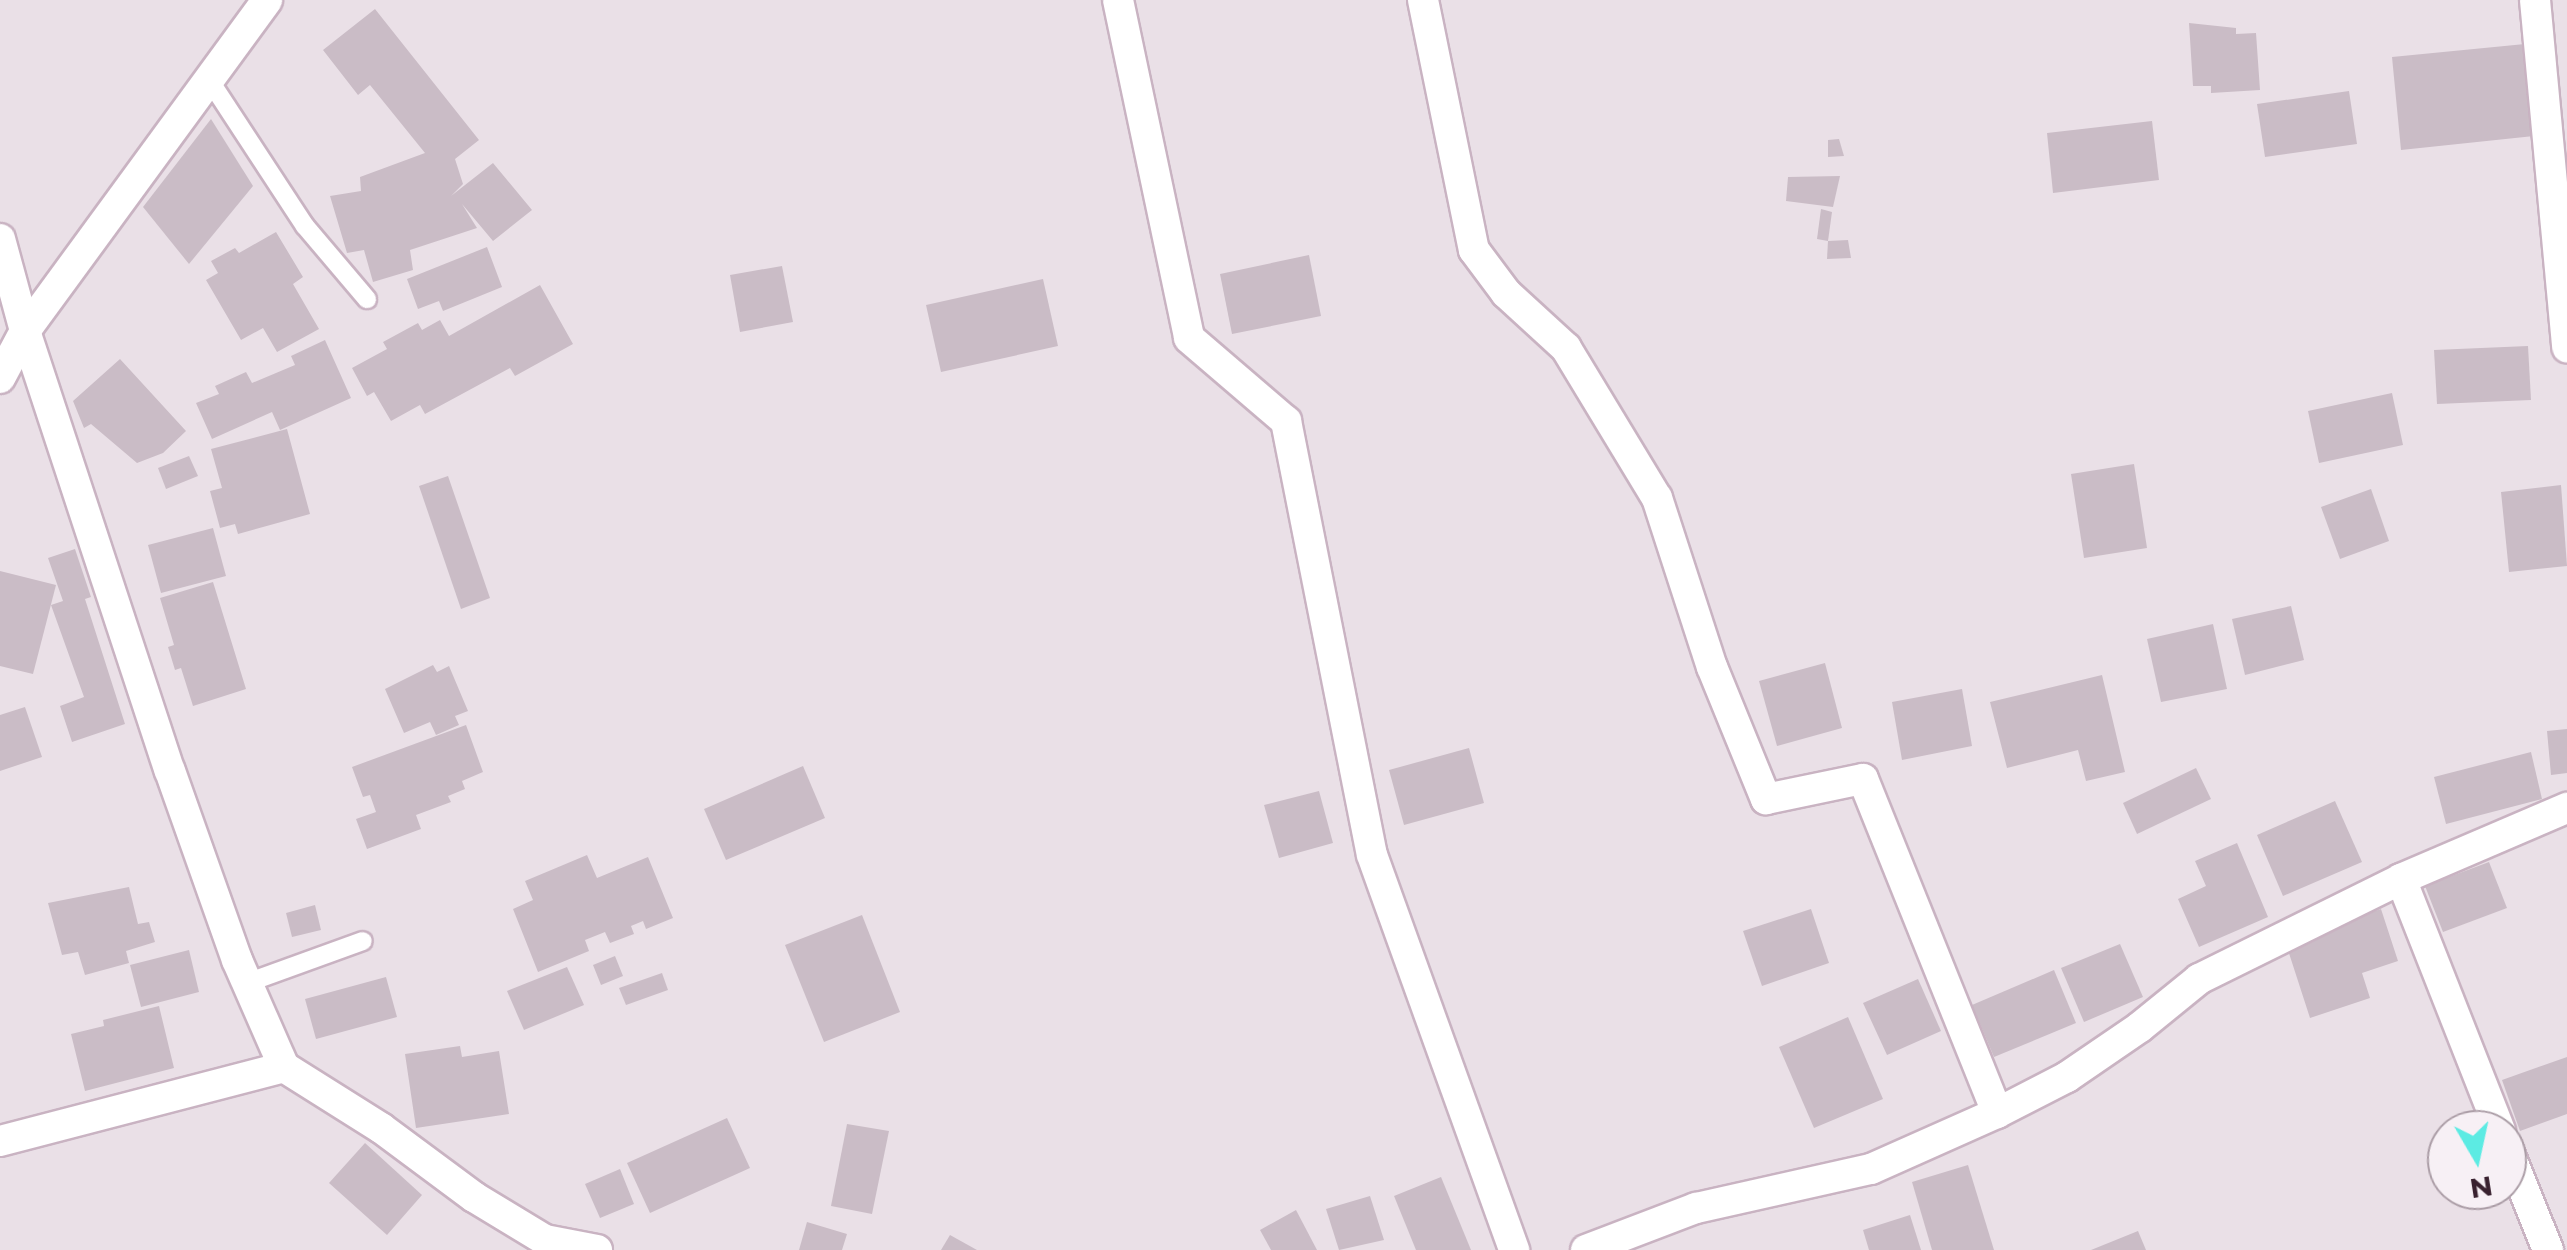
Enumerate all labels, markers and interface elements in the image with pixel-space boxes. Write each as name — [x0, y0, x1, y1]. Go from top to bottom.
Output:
north arrow — [2427, 1110, 2527, 1210]
text: N — [2468, 1169, 2495, 1206]

